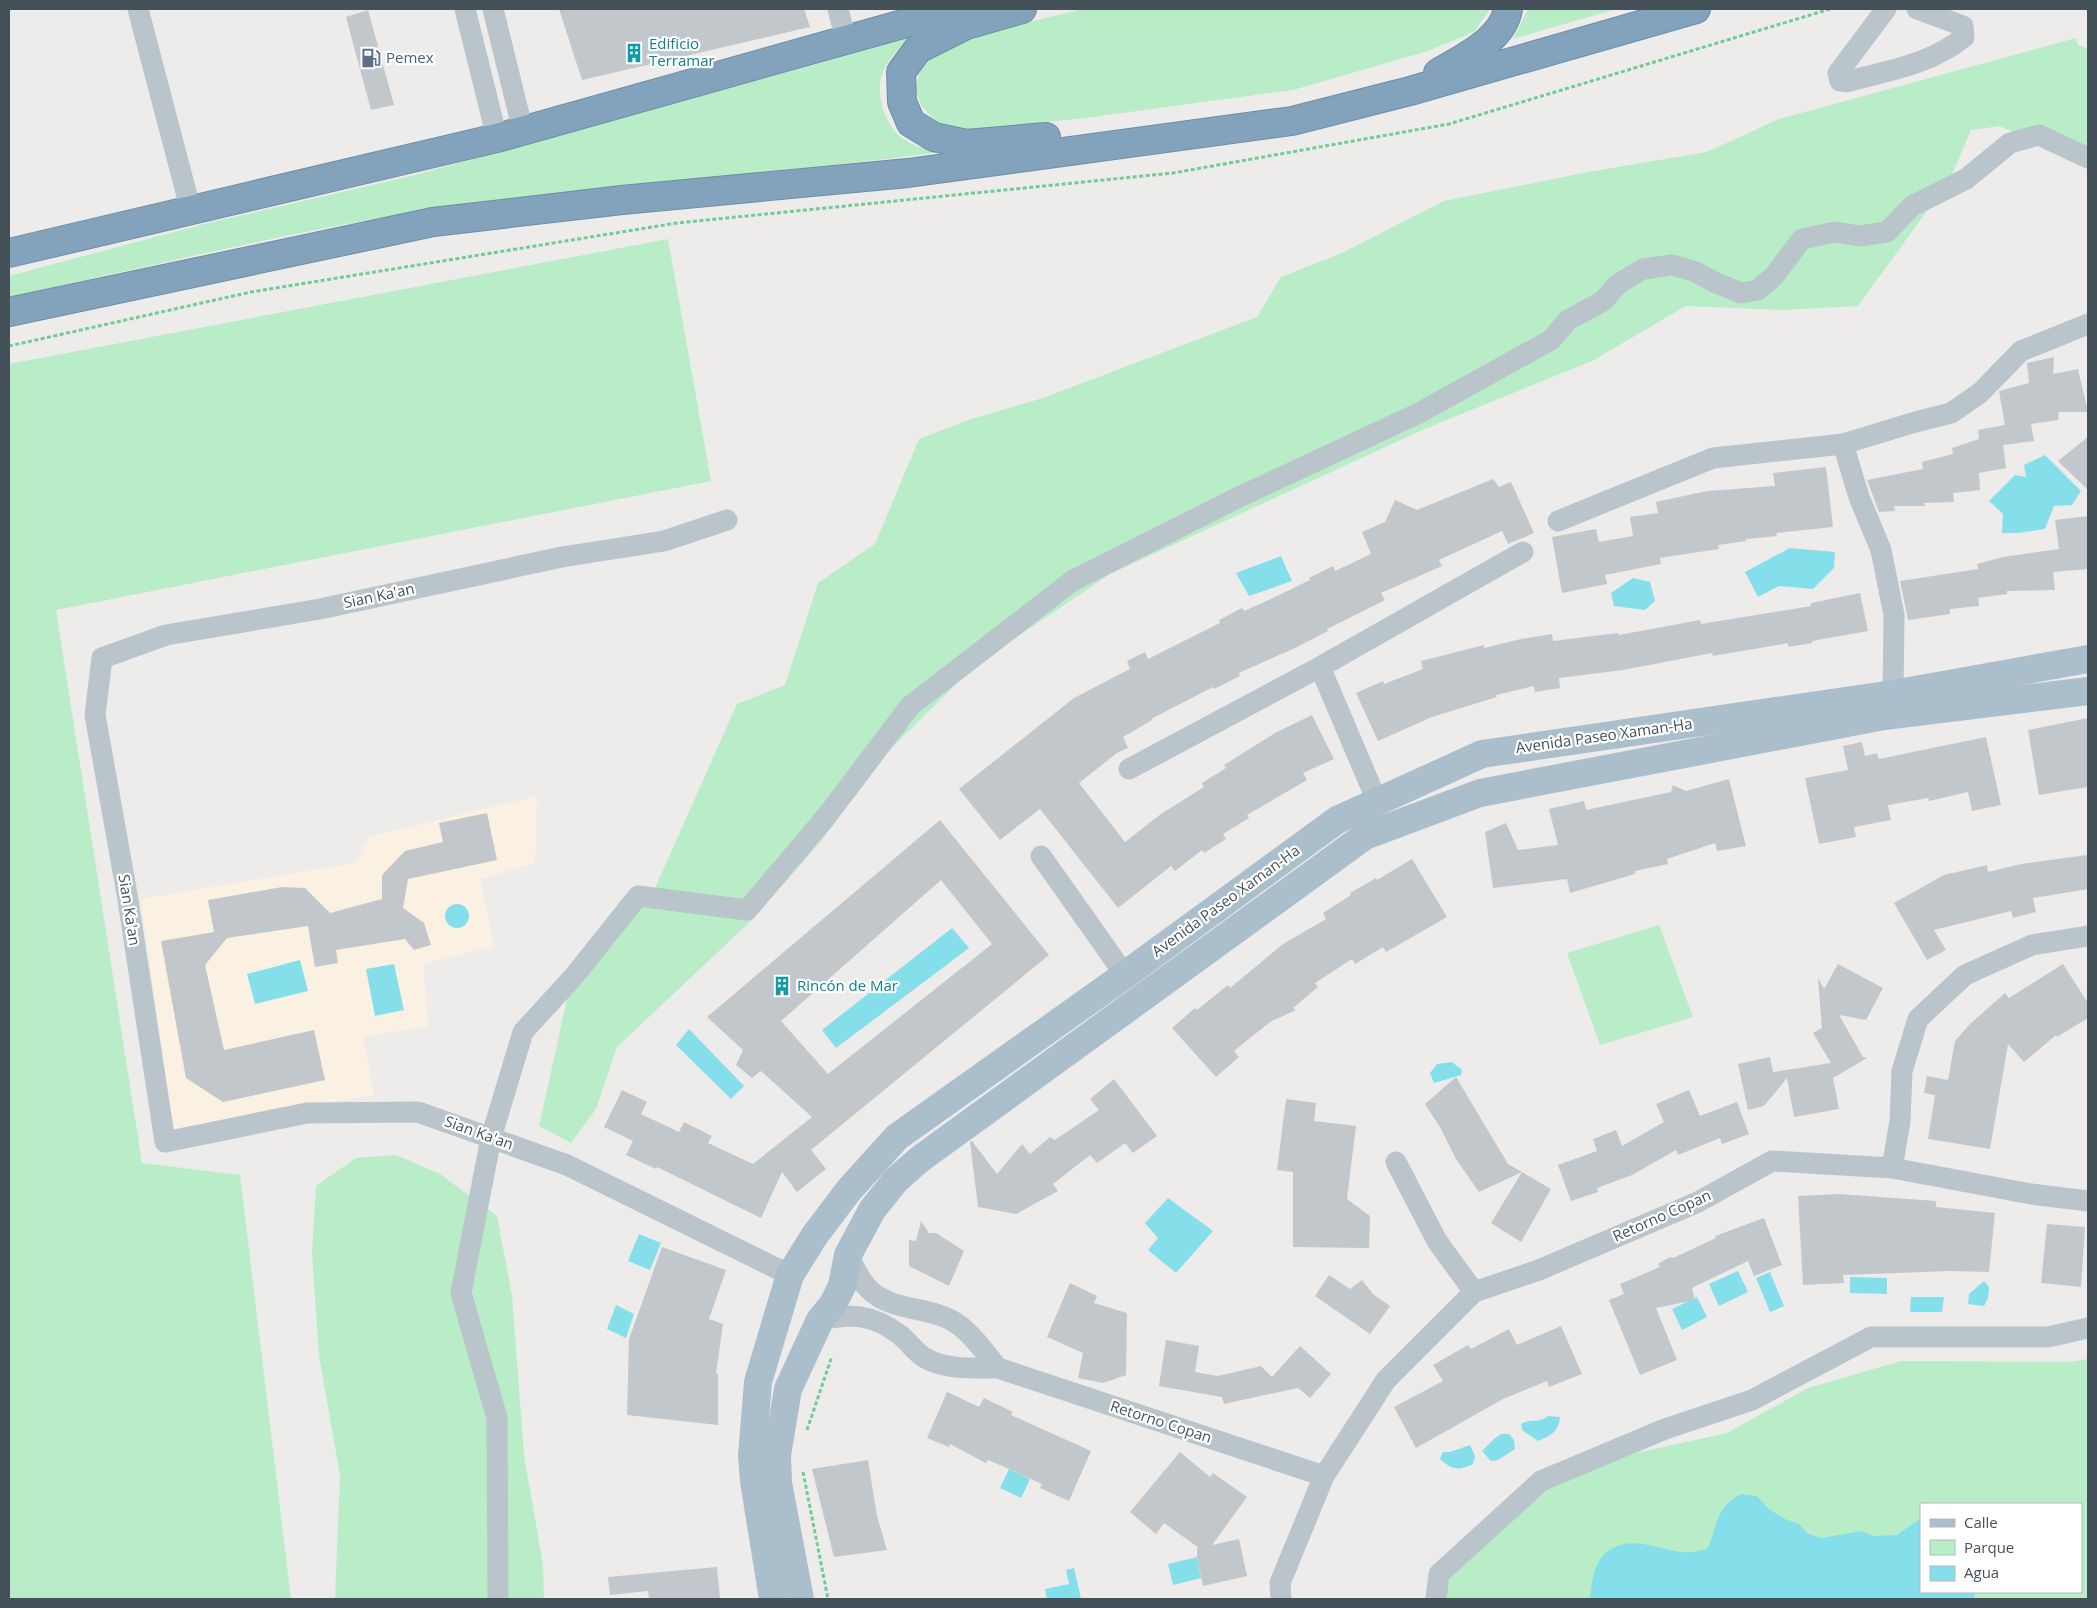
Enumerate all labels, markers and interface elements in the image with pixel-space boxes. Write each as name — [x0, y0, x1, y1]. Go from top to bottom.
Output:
place label: Edificio Terramar — [649, 33, 715, 70]
building icon: Edificio Terramar — [623, 42, 645, 64]
fuel station icon: Pemex — [360, 47, 382, 69]
place label: Pemex — [386, 47, 434, 67]
street label: Sian Ka'an — [342, 578, 416, 612]
street label: Avenida Paseo Xaman-Ha — [1514, 713, 1694, 757]
street label: Avenida Paseo Xaman-Ha — [1147, 840, 1303, 961]
street label: Sian Ka'an — [114, 873, 145, 947]
building icon: Rincón de Mar — [771, 975, 793, 997]
place label: Rincón de Mar — [797, 975, 898, 995]
street label: Sian Ka'an — [442, 1110, 516, 1154]
street label: Retorno Copan — [1609, 1184, 1714, 1246]
street label: Retorno Copan — [1108, 1395, 1215, 1447]
legend — [1920, 1503, 2082, 1593]
text: Calle — [1964, 1512, 1998, 1532]
text: Parque — [1964, 1537, 2014, 1557]
text: Agua — [1964, 1562, 1999, 1582]

